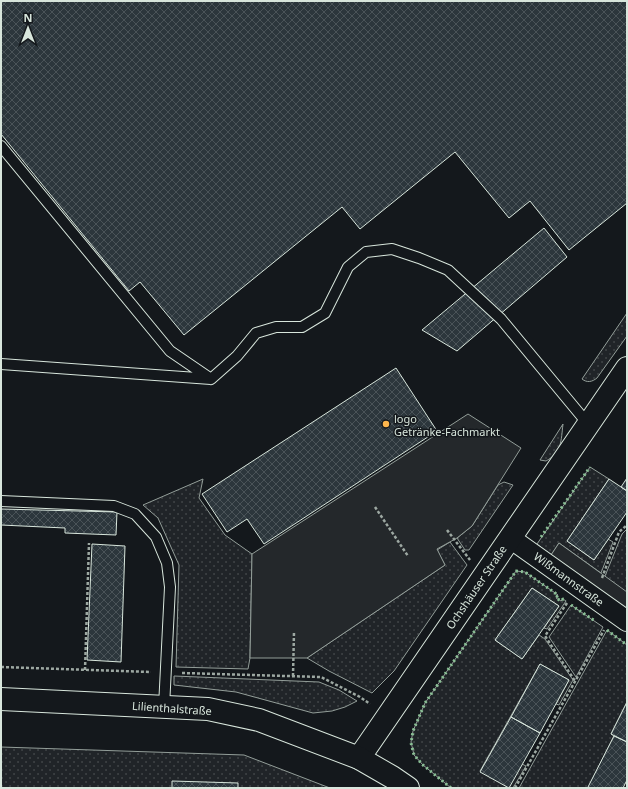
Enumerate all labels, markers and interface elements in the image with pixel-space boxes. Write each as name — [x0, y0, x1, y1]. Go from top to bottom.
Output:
north arrow — [8, 8, 48, 48]
text: N — [24, 10, 32, 25]
place label: logo Getränke-Fachmarkt — [394, 411, 500, 439]
marker: logo Getränke-Fachmarkt — [381, 419, 391, 429]
street label: Ochshäuser Straße — [442, 542, 510, 632]
street label: Wißmannstraße — [531, 549, 607, 609]
street label: Lilienthalstraße — [132, 698, 212, 718]

